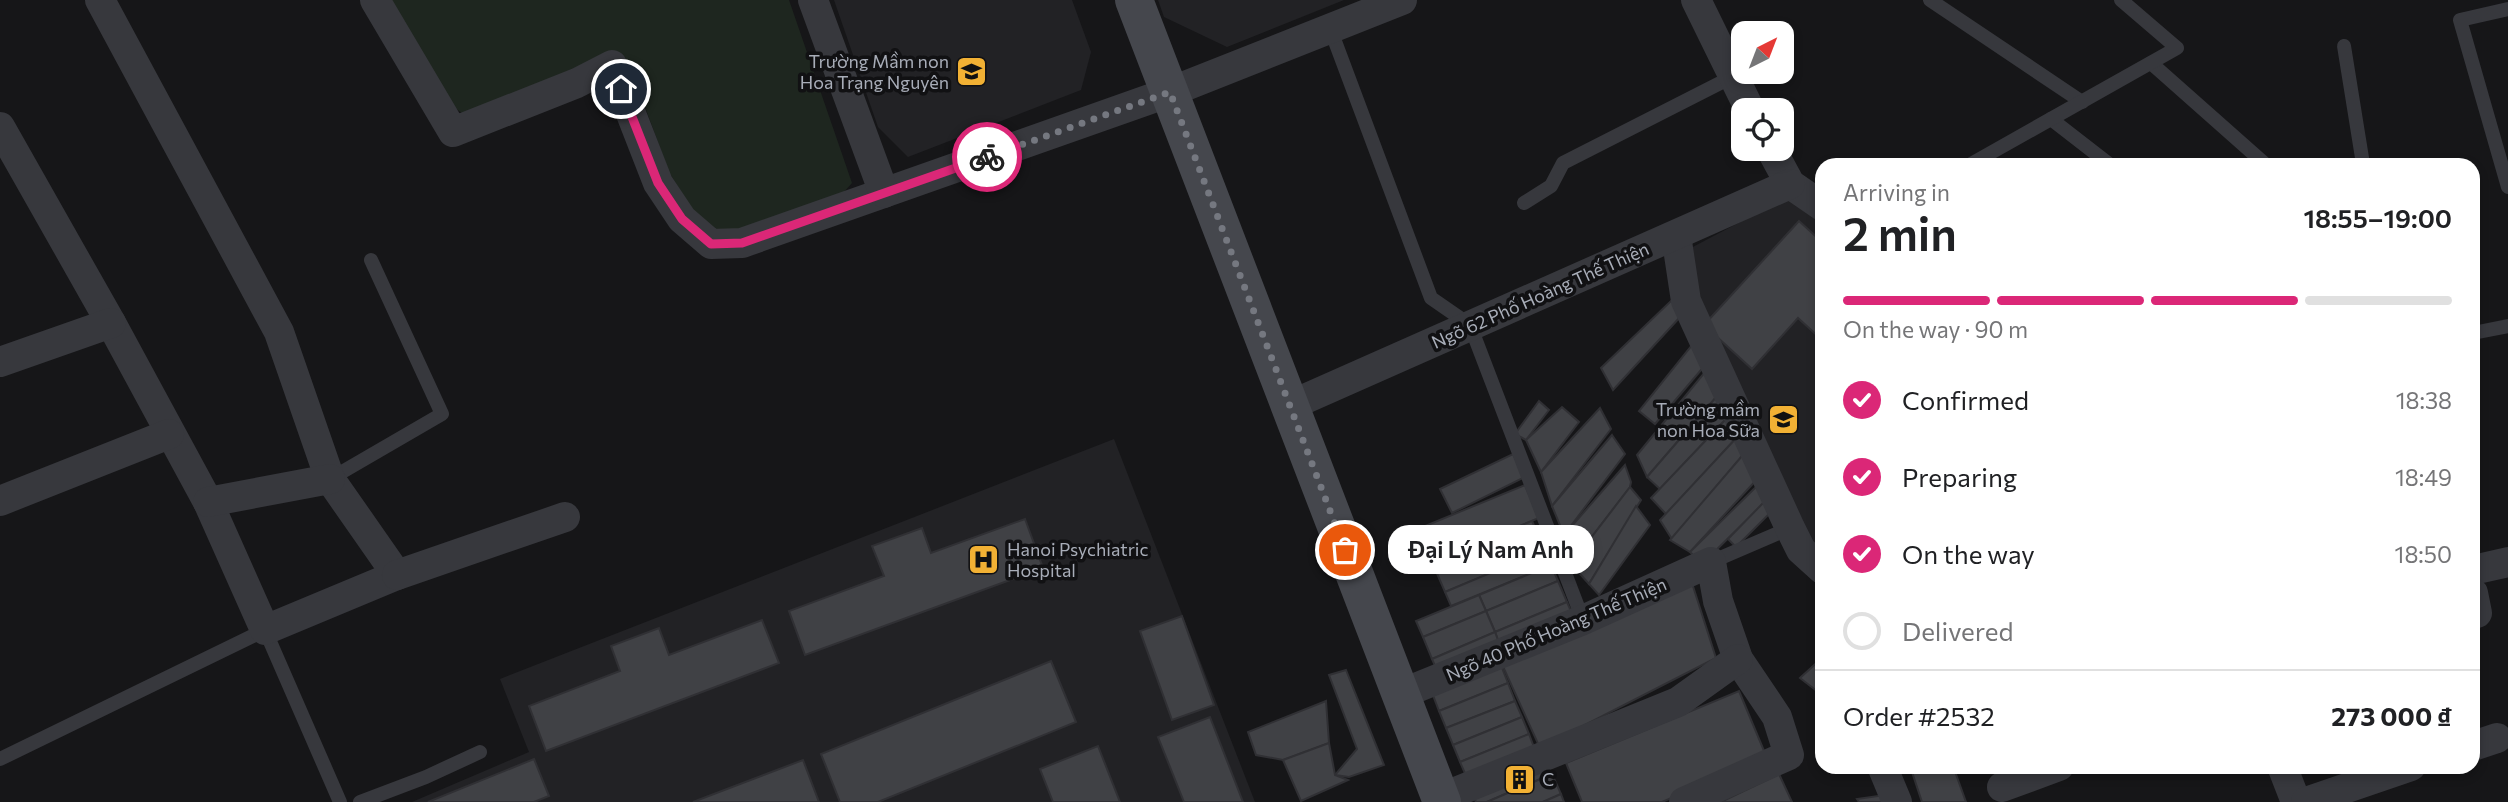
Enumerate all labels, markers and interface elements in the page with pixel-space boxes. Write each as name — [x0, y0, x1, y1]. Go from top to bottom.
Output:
north arrow — [1731, 21, 1794, 84]
map controls — [1731, 21, 1794, 161]
place label: Trường Mầm non Hoa Trạng Nguyên — [800, 50, 949, 93]
school or university icon: Trường Mầm non Hoa Trạng Nguyên — [955, 54, 989, 88]
pin — [591, 59, 651, 119]
icon: home — [602, 70, 640, 108]
button: locate — [1731, 98, 1794, 161]
courier — [952, 122, 1022, 192]
icon: bike — [968, 138, 1006, 176]
text: Arriving in — [1843, 178, 1950, 206]
text: 18:55–19:00 — [2303, 202, 2452, 233]
text: 2 min — [1843, 204, 1957, 260]
street label: Ngõ 62 Phố Hoàng Thế Thiện — [1428, 237, 1652, 353]
text: On the way · 90 m — [1843, 315, 2028, 343]
icon: check — [1843, 381, 1881, 419]
text: Confirmed — [1902, 384, 2029, 415]
text: 18:38 — [2396, 386, 2452, 414]
place label: Trường mầm non Hoa Sữa — [1656, 398, 1760, 441]
school or university icon: Trường mầm non Hoa Sữa — [1766, 402, 1800, 436]
icon: check — [1843, 458, 1881, 496]
text: Preparing — [1902, 461, 2017, 492]
text: 18:49 — [2395, 463, 2452, 491]
pin — [1315, 520, 1375, 580]
callout: Đại Lý Nam Anh — [1387, 526, 1594, 574]
icon: bag — [1326, 531, 1364, 569]
text: Đại Lý Nam Anh — [1408, 535, 1574, 563]
icon: check — [1843, 535, 1881, 573]
place label: Hanoi Psychiatric Hospital — [1007, 538, 1148, 581]
text: On the way — [1902, 538, 2035, 569]
text: 18:50 — [2395, 540, 2452, 568]
hospital icon: Hanoi Psychiatric Hospital — [967, 542, 1001, 576]
street label: Ngõ 40 Phố Hoàng Thế Thiện — [1442, 573, 1670, 685]
text: Delivered — [1902, 615, 2013, 646]
text: Order #2532 — [1843, 700, 1995, 731]
text: 273 000 ₫ — [2331, 700, 2452, 731]
building icon: C — [1502, 762, 1536, 796]
place label: C — [1542, 768, 1554, 790]

